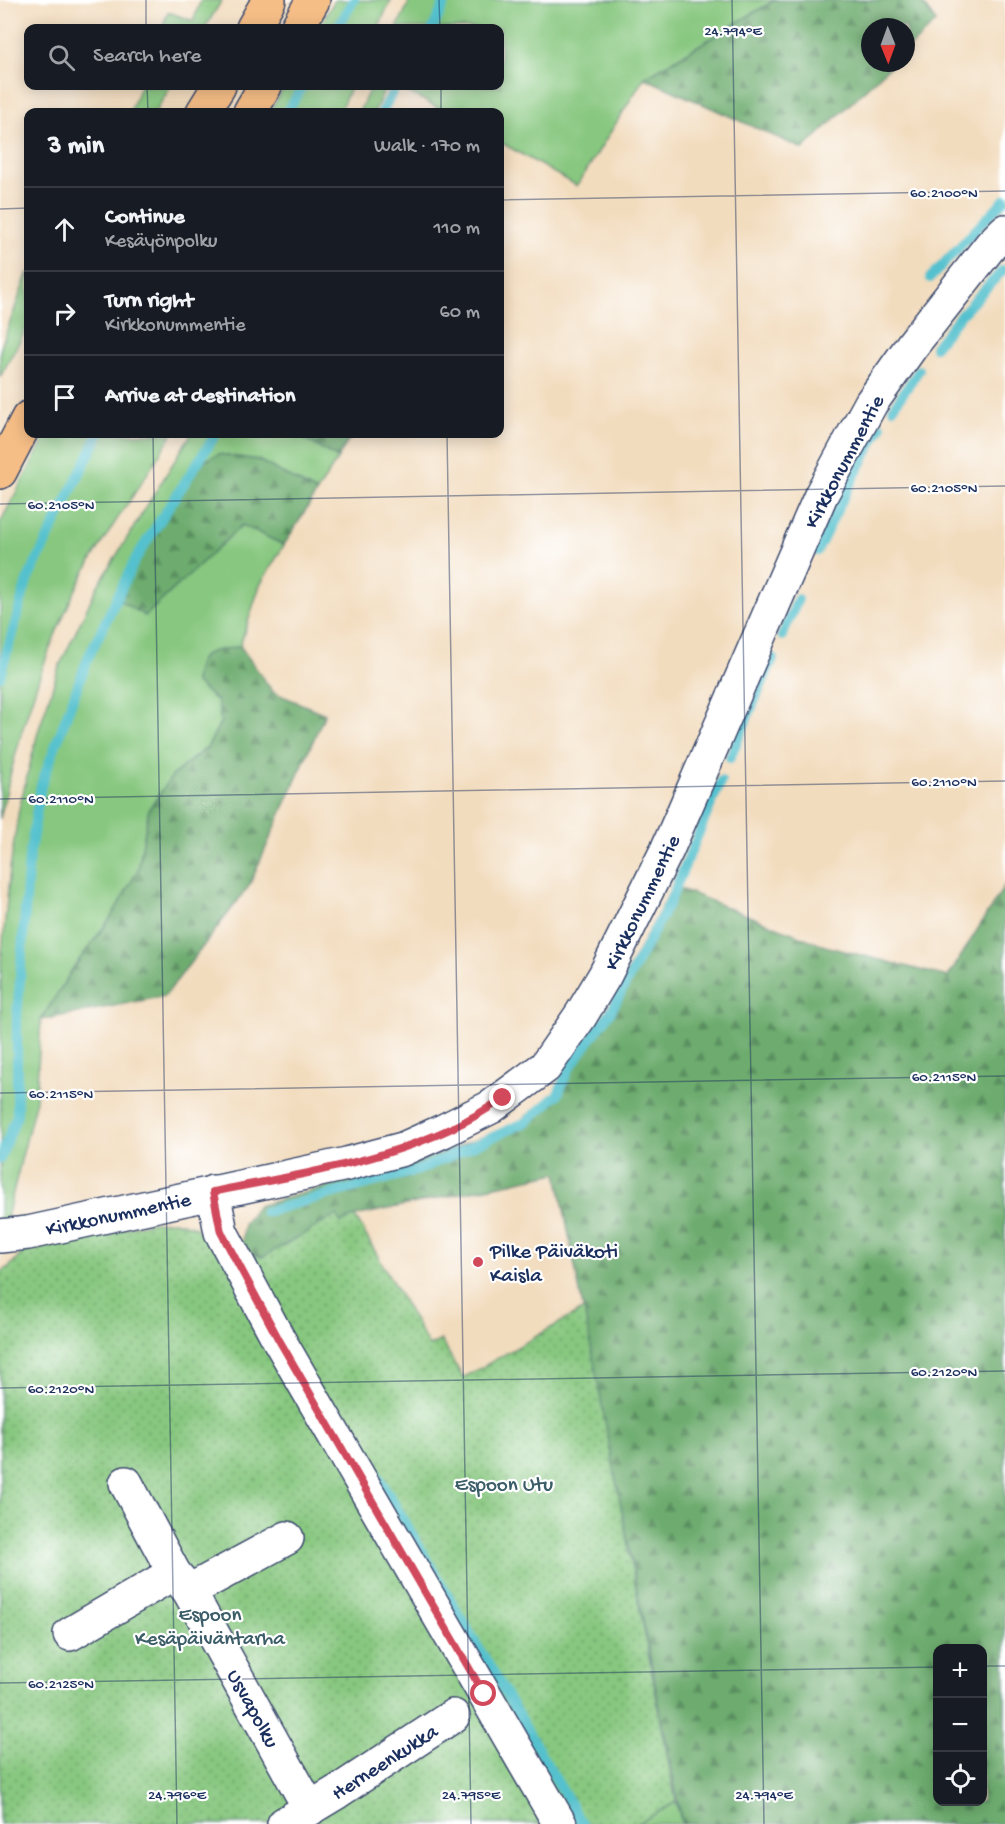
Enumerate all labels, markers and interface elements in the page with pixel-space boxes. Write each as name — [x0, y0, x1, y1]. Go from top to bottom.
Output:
north arrow — [861, 18, 915, 72]
text: 24.794°E — [704, 23, 762, 41]
search box — [24, 24, 504, 90]
icon: search — [45, 41, 78, 74]
text: Search here — [93, 44, 201, 70]
text: 3 min — [48, 132, 104, 163]
text: Walk · 170 m — [374, 136, 480, 159]
text: 60.2100°N — [910, 185, 978, 203]
text: Continue — [105, 205, 185, 231]
icon: ahead — [48, 213, 81, 246]
text: 110 m — [434, 218, 480, 241]
text: Kesäyönpolku — [105, 231, 217, 254]
text: Turn right — [105, 289, 193, 315]
icon: right — [48, 297, 81, 330]
text: 60 m — [440, 302, 480, 325]
text: Kirkkonummentie — [105, 315, 246, 338]
icon: arrive — [48, 381, 81, 414]
text: Arrive at destination — [105, 384, 295, 410]
street label: Kirkkonummentie — [800, 391, 892, 534]
text: 60.2105°N — [910, 480, 978, 498]
text: 60.2105°N — [27, 497, 95, 515]
text: 60.2110°N — [911, 774, 977, 792]
text: 60.2110°N — [28, 791, 94, 809]
street label: Kirkkonummentie — [601, 831, 688, 975]
text: 60.2115°N — [912, 1069, 977, 1087]
route end — [489, 1084, 515, 1110]
text: 60.2115°N — [29, 1086, 94, 1104]
street label: Kirkkonummentie — [44, 1189, 195, 1244]
place label: Pilke Päiväkoti Kaisla — [489, 1241, 618, 1290]
marker: Pilke Päiväkoti Kaisla — [471, 1255, 485, 1269]
text: 60.2120°N — [911, 1364, 978, 1382]
text: 60.2120°N — [28, 1381, 95, 1399]
park label: Espoon Utu — [455, 1474, 553, 1499]
park label: Espoon Kesäpäiväntarha — [135, 1604, 286, 1653]
map controls — [933, 1644, 987, 1806]
button: + — [933, 1644, 987, 1698]
street label: Usvapolku — [219, 1666, 283, 1753]
text: 60.2125°N — [28, 1676, 94, 1694]
route start — [470, 1680, 496, 1706]
button: − — [933, 1698, 987, 1752]
street label: Herneenkukka — [328, 1720, 445, 1808]
button: locate — [933, 1752, 987, 1806]
text: 24.796°E — [148, 1787, 207, 1805]
text: 24.795°E — [442, 1787, 501, 1805]
text: 24.794°E — [735, 1787, 793, 1805]

